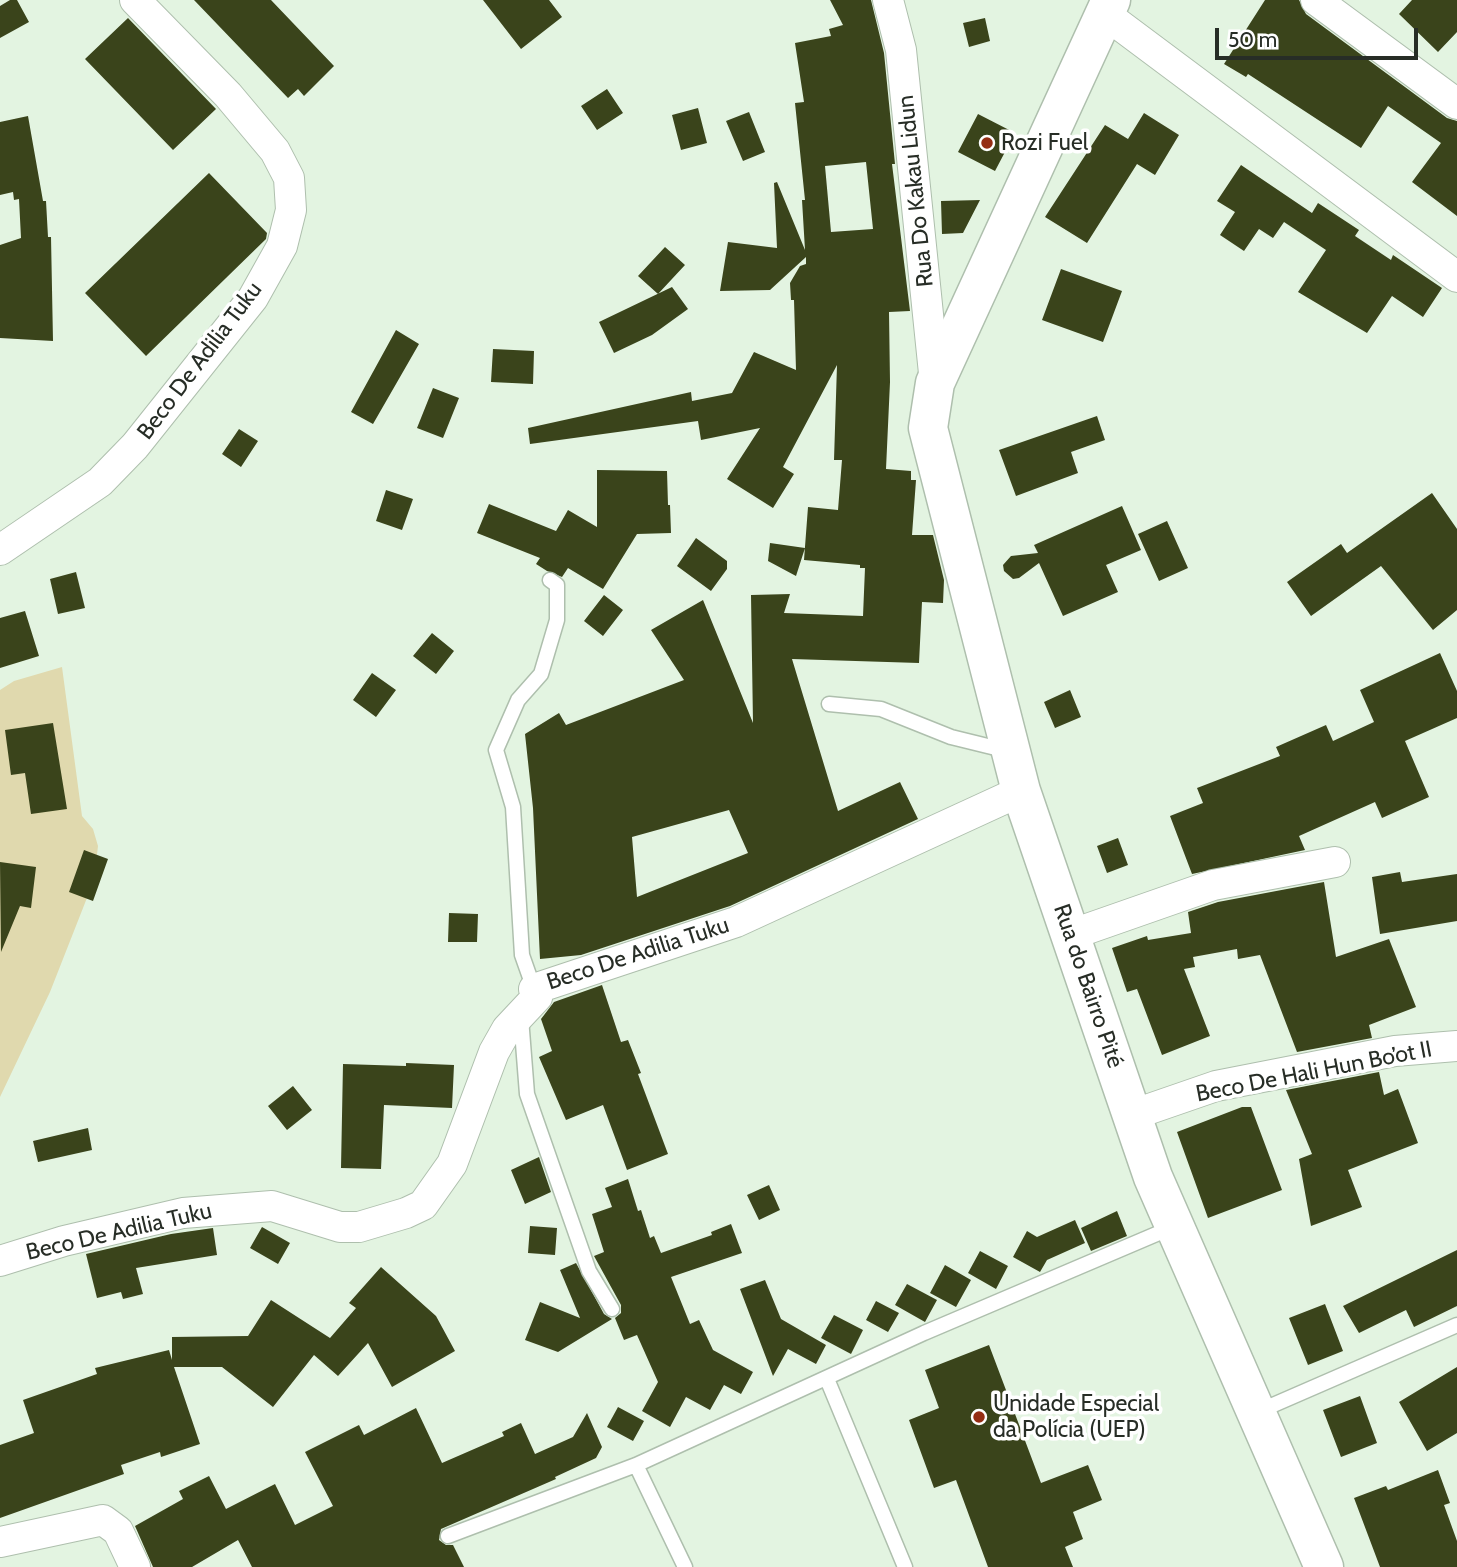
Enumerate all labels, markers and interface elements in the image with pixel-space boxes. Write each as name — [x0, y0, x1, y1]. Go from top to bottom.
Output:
scale bar — [1219, 14, 1422, 58]
text: 50 m — [1228, 27, 1277, 52]
street label: Rua Do Kakau Lidun — [892, 94, 940, 288]
place label: Rozi Fuel — [1001, 129, 1088, 157]
marker: Rozi Fuel — [979, 135, 995, 151]
street label: Beco De Adilia Tuku — [132, 277, 268, 445]
street label: Rua do Bairro Pité — [1047, 900, 1129, 1072]
street label: Beco De Adilia Tuku — [543, 912, 733, 996]
street label: Beco De Hali Hun Bo’ot II — [1194, 1036, 1434, 1108]
street label: Beco De Adilia Tuku — [23, 1197, 215, 1267]
place label: Unidade Especial da Polícia (UEP) — [993, 1390, 1159, 1444]
marker: Unidade Especial da Polícia (UEP) — [971, 1409, 987, 1425]

